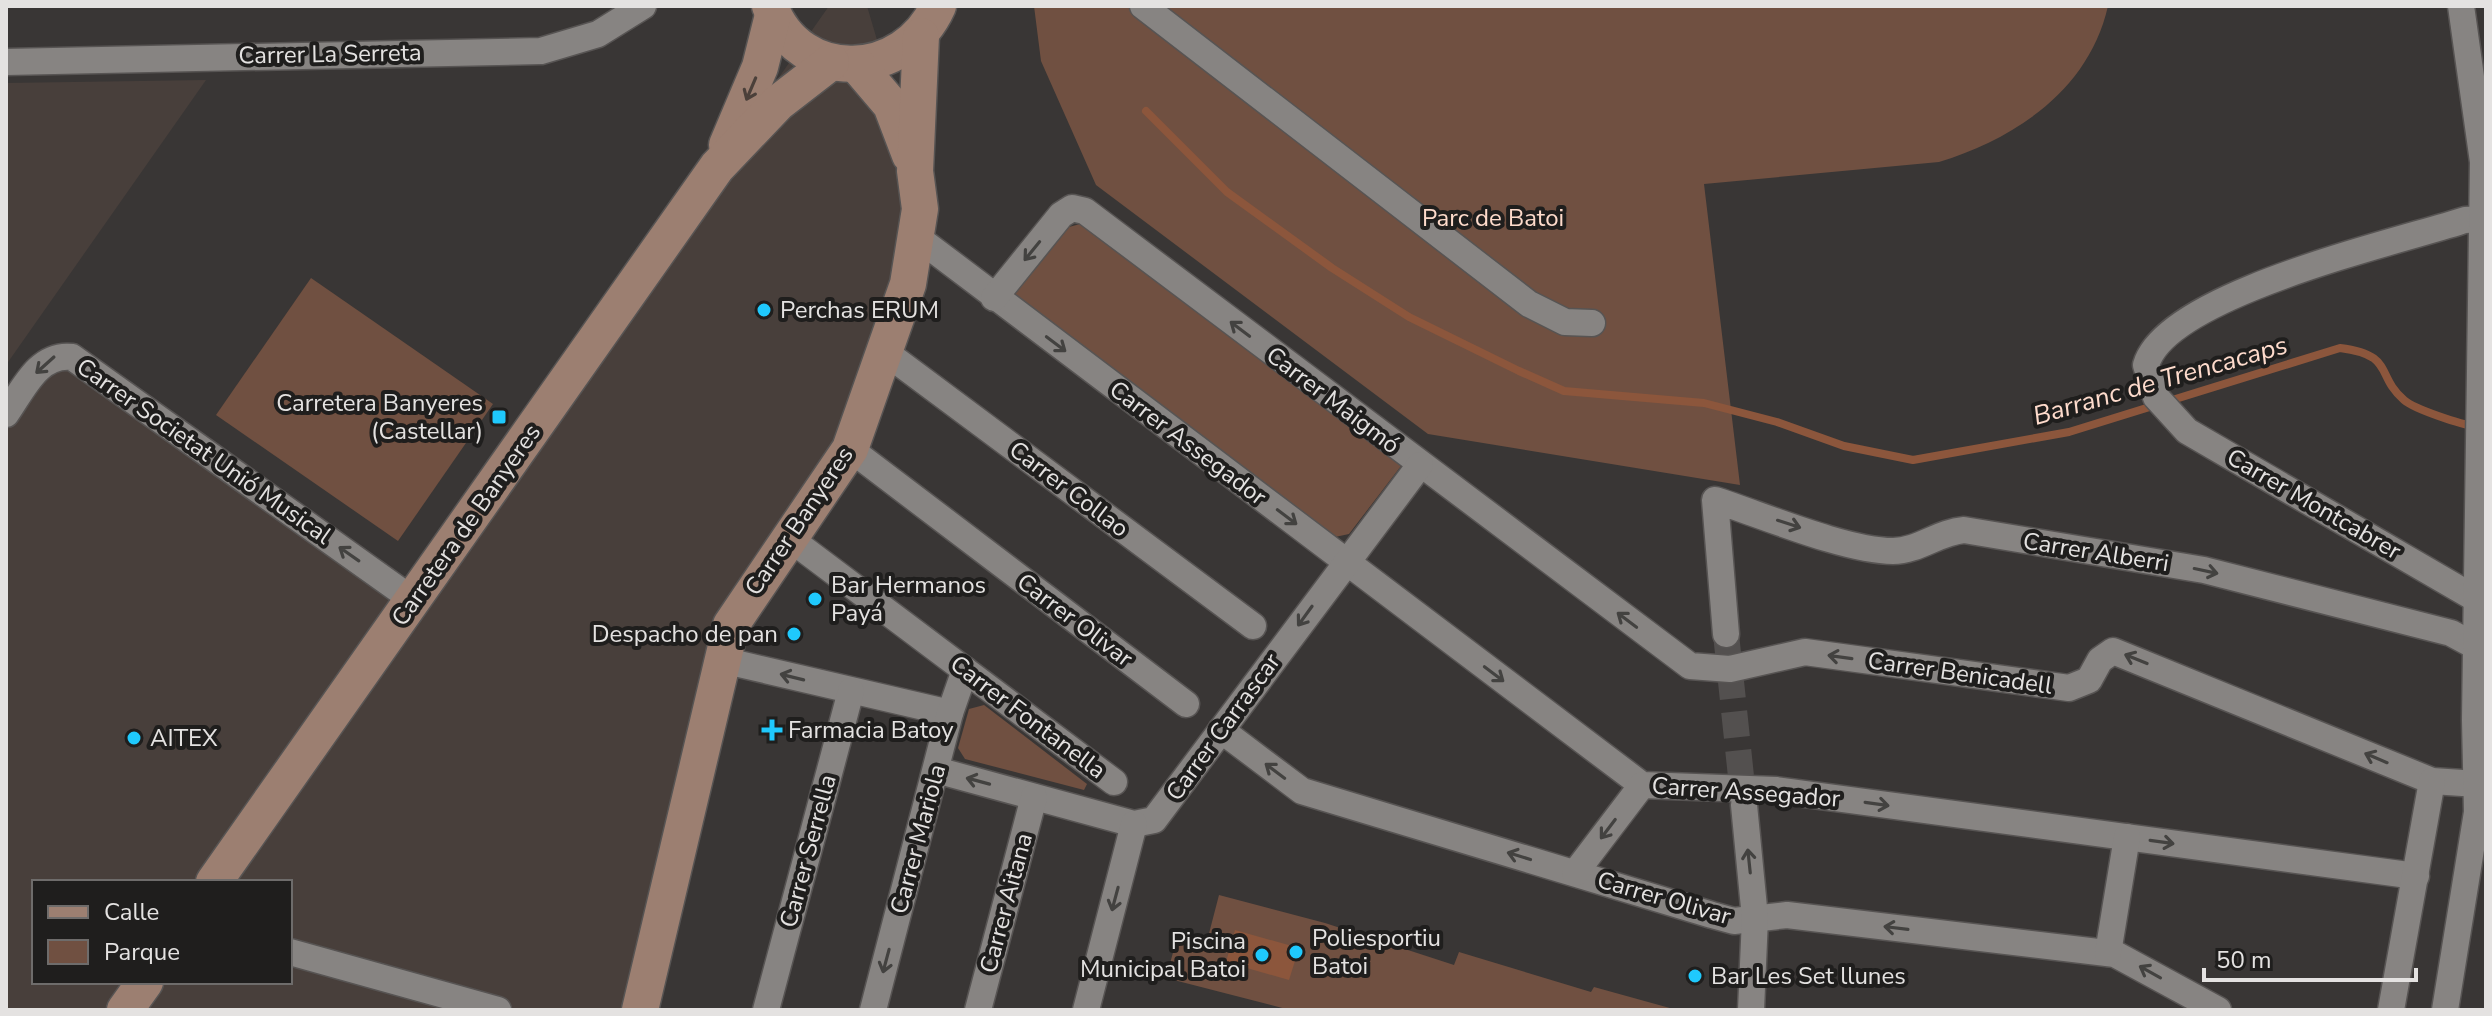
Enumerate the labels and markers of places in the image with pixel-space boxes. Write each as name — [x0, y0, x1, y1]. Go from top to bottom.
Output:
place label: Perchas ERUM — [780, 294, 939, 326]
marker: Perchas ERUM — [755, 301, 773, 319]
place label: Carretera Banyeres (Castellar) — [276, 387, 483, 447]
marker: Carretera Banyeres (Castellar) — [490, 408, 508, 426]
place label: Bar Hermanos Payá — [831, 569, 986, 629]
marker: Bar Hermanos Payá — [806, 590, 824, 608]
place label: Despacho de pan — [592, 618, 778, 650]
marker: Despacho de pan — [785, 625, 803, 643]
place label: Farmacia Batoy — [788, 714, 954, 746]
marker: Farmacia Batoy — [763, 721, 781, 739]
place label: AITEX — [150, 722, 218, 754]
marker: AITEX — [125, 729, 143, 747]
place label: Poliesportiu Batoi — [1312, 922, 1441, 982]
place label: Piscina Municipal Batoi — [1080, 925, 1246, 985]
marker: Poliesportiu Batoi — [1287, 943, 1305, 961]
marker: Piscina Municipal Batoi — [1253, 946, 1271, 964]
place label: Bar Les Set llunes — [1711, 960, 1906, 992]
marker: Bar Les Set llunes — [1686, 967, 1704, 985]

